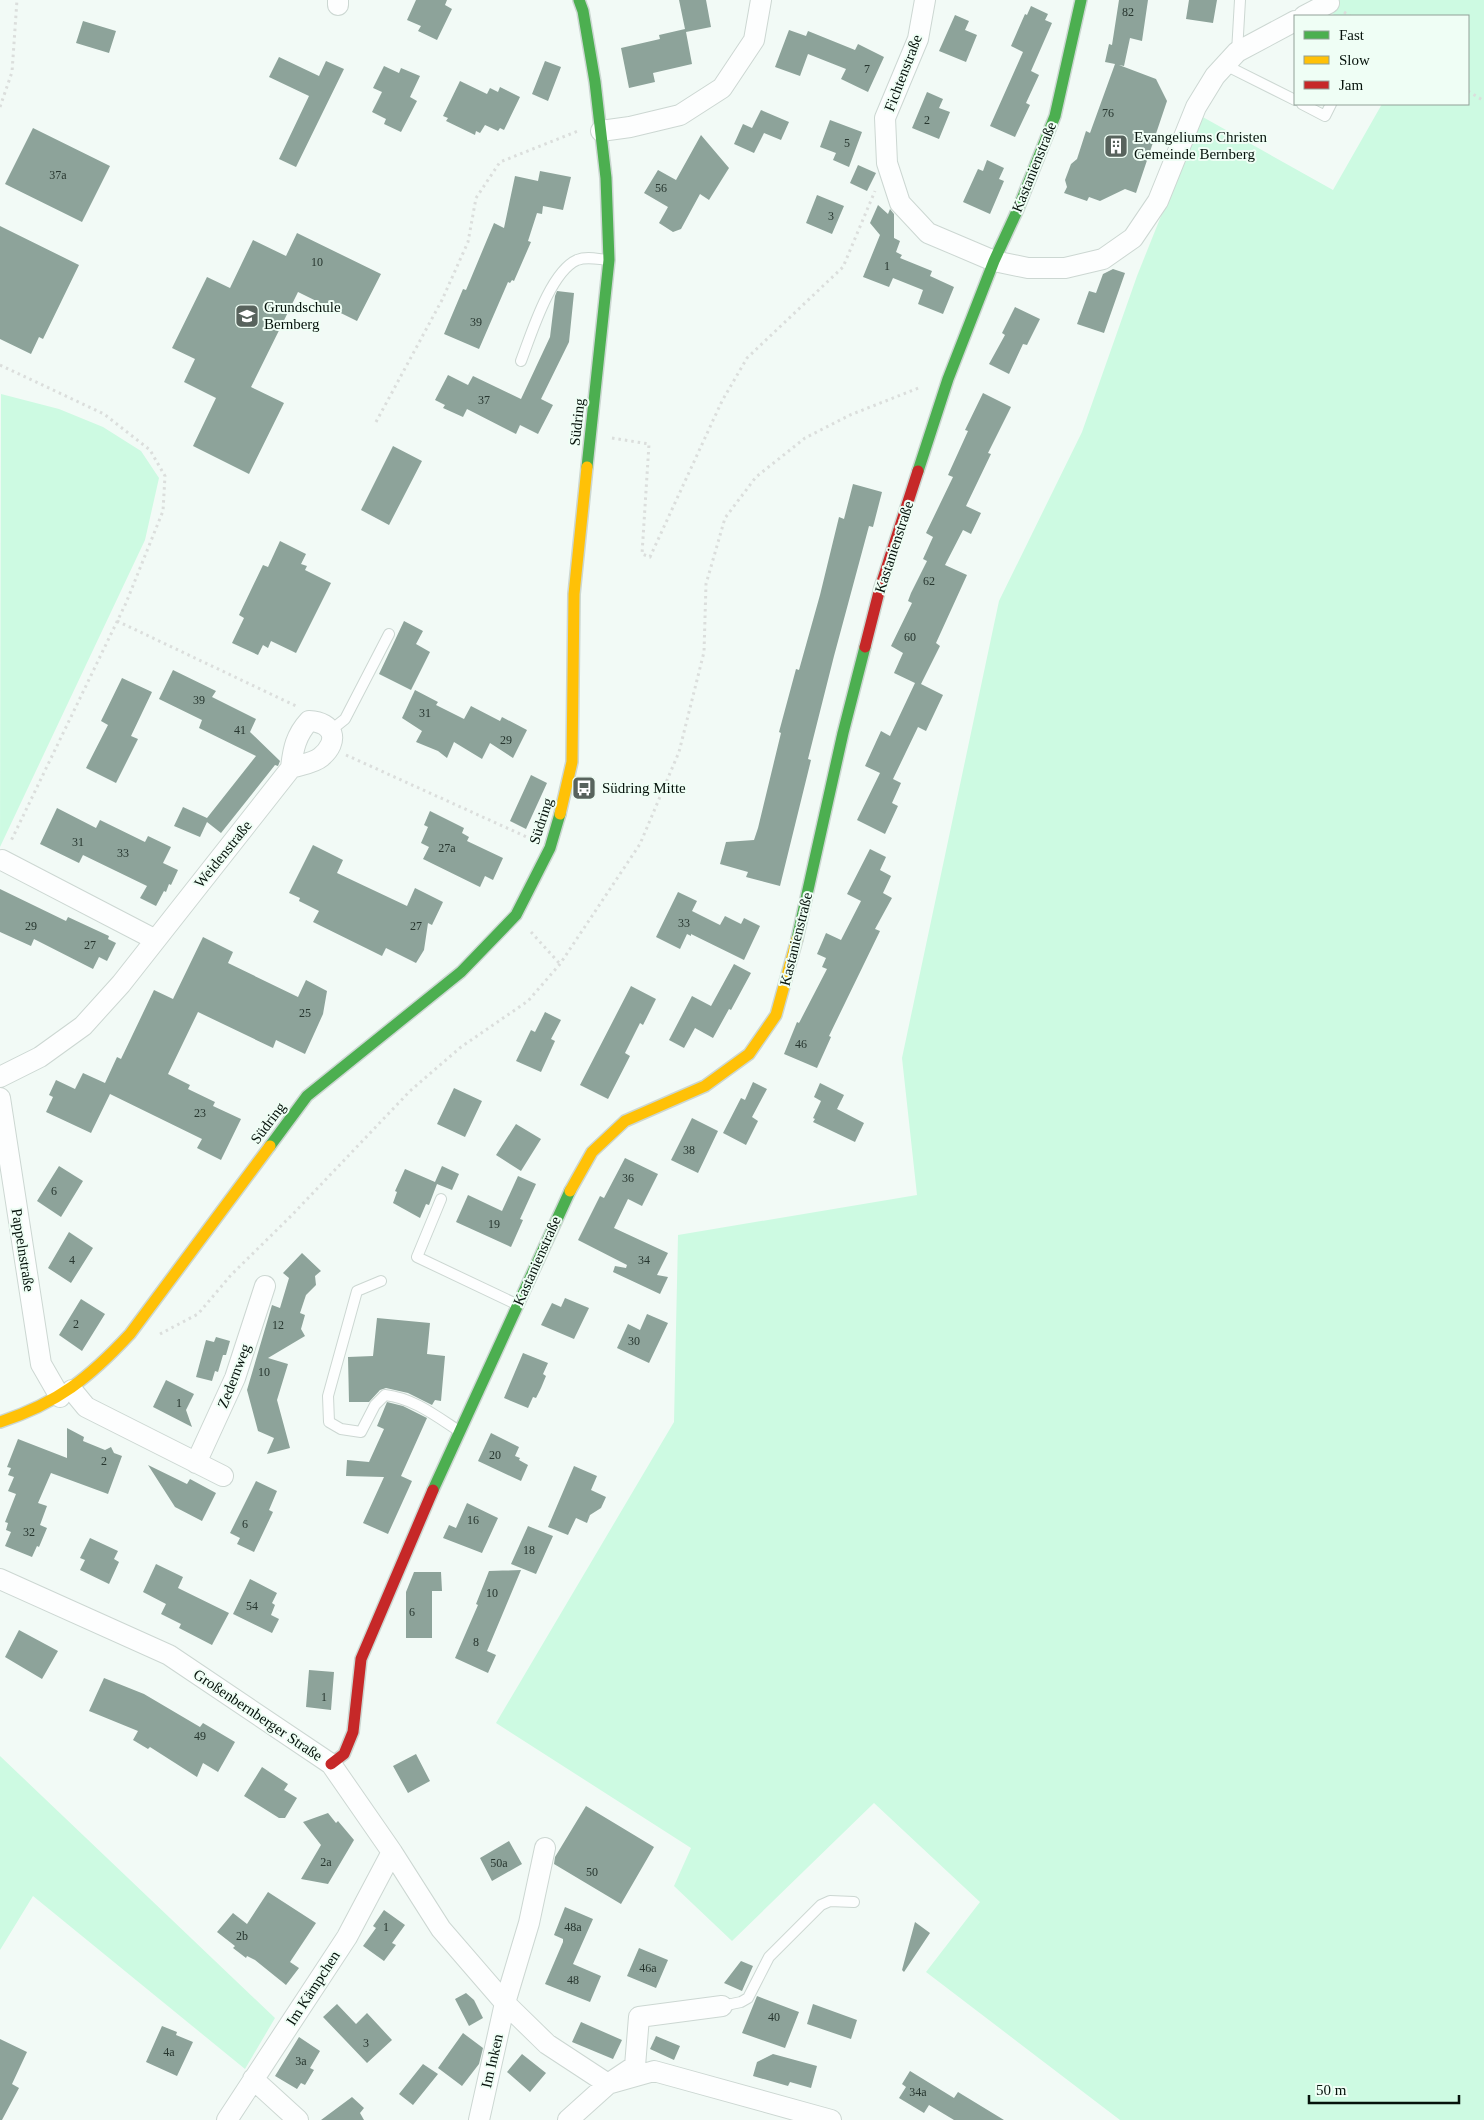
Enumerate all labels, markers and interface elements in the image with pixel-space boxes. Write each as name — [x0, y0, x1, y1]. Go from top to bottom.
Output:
house number: 82 — [1122, 5, 1134, 19]
legend — [1294, 15, 1469, 105]
text: Fast — [1339, 27, 1365, 43]
street label: Fichtenstraße — [881, 32, 925, 114]
text: Slow — [1339, 52, 1370, 68]
house number: 7 — [864, 62, 870, 76]
text: Jam — [1339, 77, 1363, 93]
house number: 76 — [1102, 106, 1114, 120]
house number: 2 — [924, 113, 930, 127]
street label: Kastanienstraße — [1009, 119, 1059, 214]
place label: Evangeliums Christen Gemeinde Bernberg — [1134, 129, 1267, 162]
building icon: Evangeliums Christen Gemeinde Bernberg — [1103, 133, 1129, 159]
house number: 5 — [844, 136, 850, 150]
house number: 37a — [49, 168, 67, 182]
house number: 56 — [655, 181, 667, 195]
house number: 3 — [828, 209, 834, 223]
house number: 10 — [311, 255, 323, 269]
house number: 1 — [884, 259, 890, 273]
place label: Grundschule Bernberg — [264, 299, 341, 332]
school or university icon: Grundschule Bernberg — [234, 303, 260, 329]
house number: 39 — [470, 315, 482, 329]
house number: 37 — [478, 393, 490, 407]
street label: Südring — [567, 397, 587, 446]
street label: Kastanienstraße — [872, 499, 917, 595]
house number: 62 — [923, 574, 935, 588]
house number: 60 — [904, 630, 916, 644]
house number: 39 — [193, 693, 205, 707]
house number: 31 — [419, 706, 431, 720]
house number: 41 — [234, 723, 246, 737]
house number: 29 — [500, 733, 512, 747]
bus stop icon: Südring Mitte — [571, 775, 597, 801]
place label: Südring Mitte — [602, 780, 686, 796]
street label: Südring — [526, 795, 556, 846]
street label: Weidenstraße — [191, 817, 255, 891]
house number: 31 — [72, 835, 84, 849]
house number: 27a — [438, 841, 456, 855]
house number: 33 — [117, 846, 129, 860]
street label: Kastanienstraße — [777, 890, 815, 987]
house number: 33 — [678, 916, 690, 930]
house number: 29 — [25, 919, 37, 933]
house number: 27 — [410, 919, 422, 933]
house number: 27 — [84, 938, 96, 952]
house number: 25 — [299, 1006, 311, 1020]
house number: 46 — [795, 1037, 807, 1051]
street label: Südring — [247, 1099, 289, 1147]
house number: 23 — [194, 1106, 206, 1120]
house number: 38 — [683, 1143, 695, 1157]
house number: 36 — [622, 1171, 634, 1185]
house number: 6 — [51, 1184, 57, 1198]
street label: Pappelnstraße — [9, 1207, 38, 1293]
street label: Kastanienstraße — [510, 1214, 564, 1308]
house number: 19 — [488, 1217, 500, 1231]
house number: 4 — [69, 1253, 75, 1267]
house number: 34 — [638, 1253, 650, 1267]
house number: 2 — [73, 1317, 79, 1331]
house number: 12 — [272, 1318, 284, 1332]
house number: 30 — [628, 1334, 640, 1348]
street label: Zedernweg — [214, 1341, 254, 1410]
house number: 10 — [258, 1365, 270, 1379]
house number: 1 — [176, 1396, 182, 1410]
house number: 20 — [489, 1448, 501, 1462]
house number: 2 — [101, 1454, 107, 1468]
house number: 16 — [467, 1513, 479, 1527]
house number: 6 — [242, 1517, 248, 1531]
house number: 32 — [23, 1525, 35, 1539]
house number: 18 — [523, 1543, 535, 1557]
house number: 10 — [486, 1586, 498, 1600]
house number: 54 — [246, 1599, 258, 1613]
house number: 6 — [409, 1605, 415, 1619]
house number: 8 — [473, 1635, 479, 1649]
street label: Großenbernberger Straße — [191, 1666, 326, 1764]
house number: 1 — [321, 1690, 327, 1704]
house number: 49 — [194, 1729, 206, 1743]
house number: 2a — [320, 1855, 332, 1869]
house number: 50a — [490, 1856, 508, 1870]
house number: 50 — [586, 1865, 598, 1879]
house number: 1 — [383, 1920, 389, 1934]
house number: 48a — [564, 1920, 582, 1934]
house number: 2b — [236, 1929, 248, 1943]
street label: Im Kämpchen — [283, 1947, 343, 2028]
house number: 46a — [639, 1961, 657, 1975]
house number: 48 — [567, 1973, 579, 1987]
house number: 40 — [768, 2010, 780, 2024]
street label: Im Inken — [478, 2032, 506, 2089]
house number: 3 — [363, 2036, 369, 2050]
house number: 4a — [163, 2045, 175, 2059]
house number: 3a — [295, 2054, 307, 2068]
scale bar — [1309, 2072, 1459, 2104]
text: 50 m — [1316, 2082, 1347, 2098]
house number: 34a — [909, 2085, 927, 2099]

